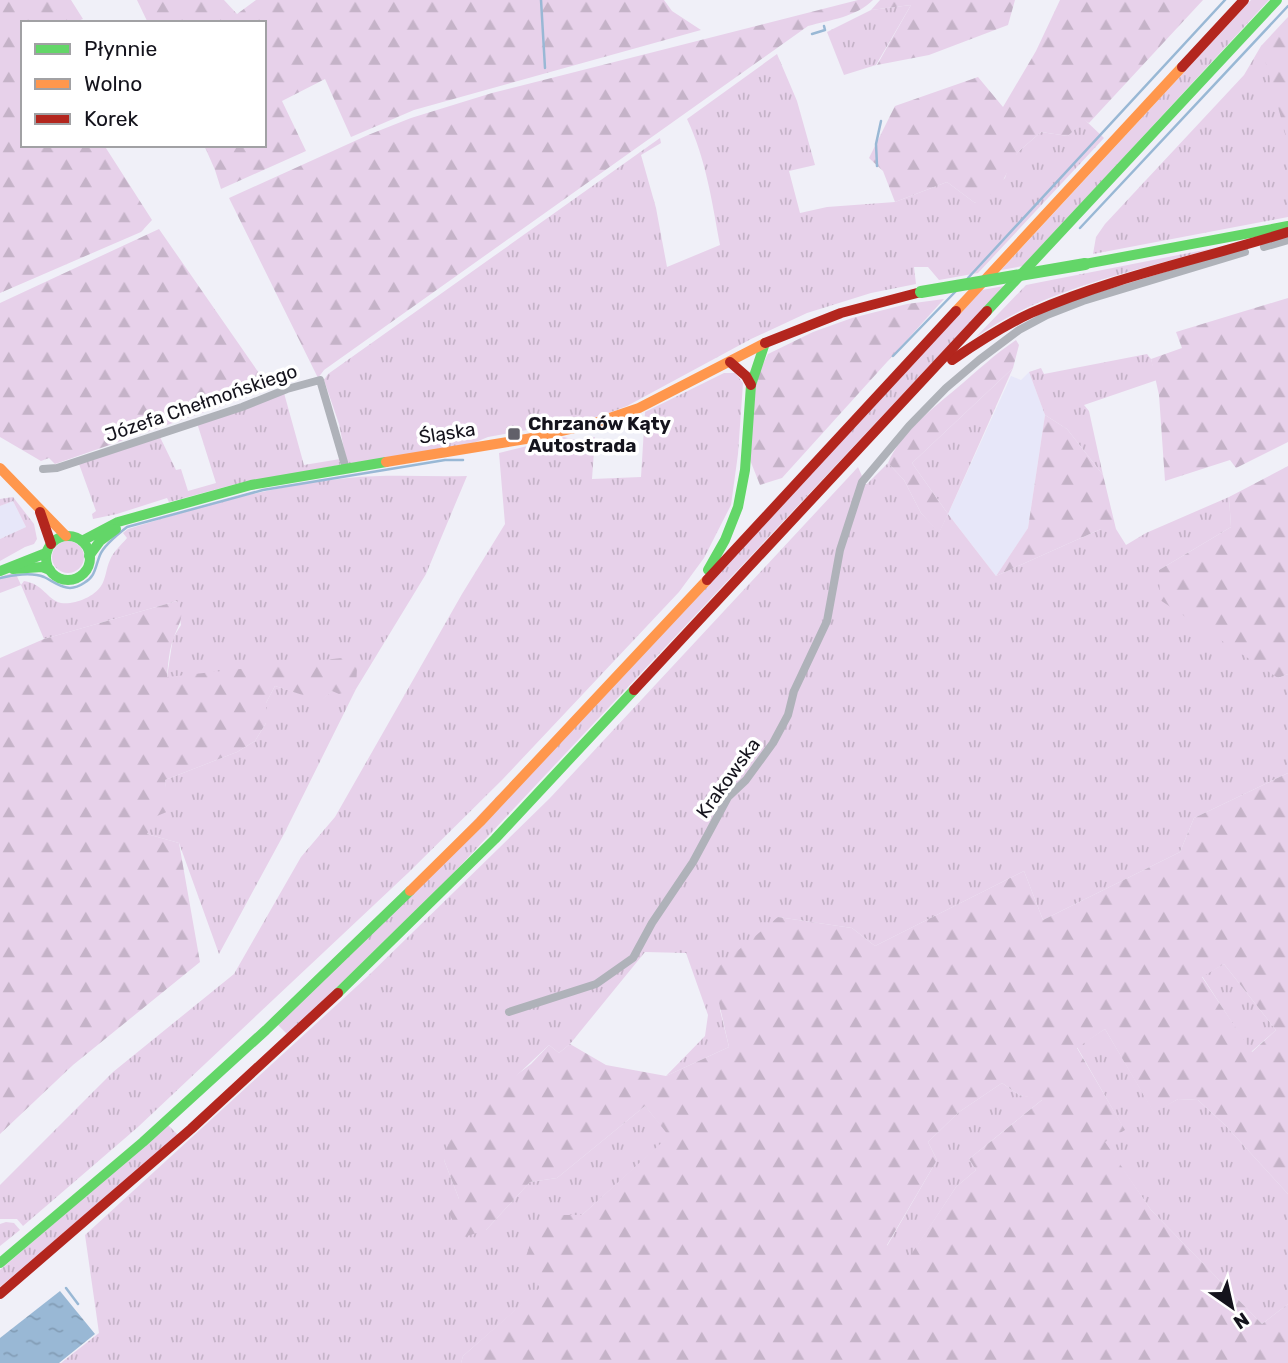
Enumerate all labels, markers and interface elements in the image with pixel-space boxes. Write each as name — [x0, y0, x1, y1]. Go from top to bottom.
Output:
legend — [21, 21, 266, 147]
text: Płynnie — [84, 36, 157, 61]
text: Wolno — [84, 71, 142, 96]
text: Korek — [84, 106, 139, 131]
street label: Józefa Chełmońskiego — [102, 359, 300, 447]
place label: Chrzanów Kąty Autostrada — [528, 412, 672, 457]
street label: Śląska — [417, 417, 477, 449]
marker: Chrzanów Kąty Autostrada — [506, 426, 522, 442]
street label: Krakowska — [691, 733, 765, 823]
north arrow — [1197, 1272, 1267, 1342]
text: N — [1229, 1307, 1253, 1334]

